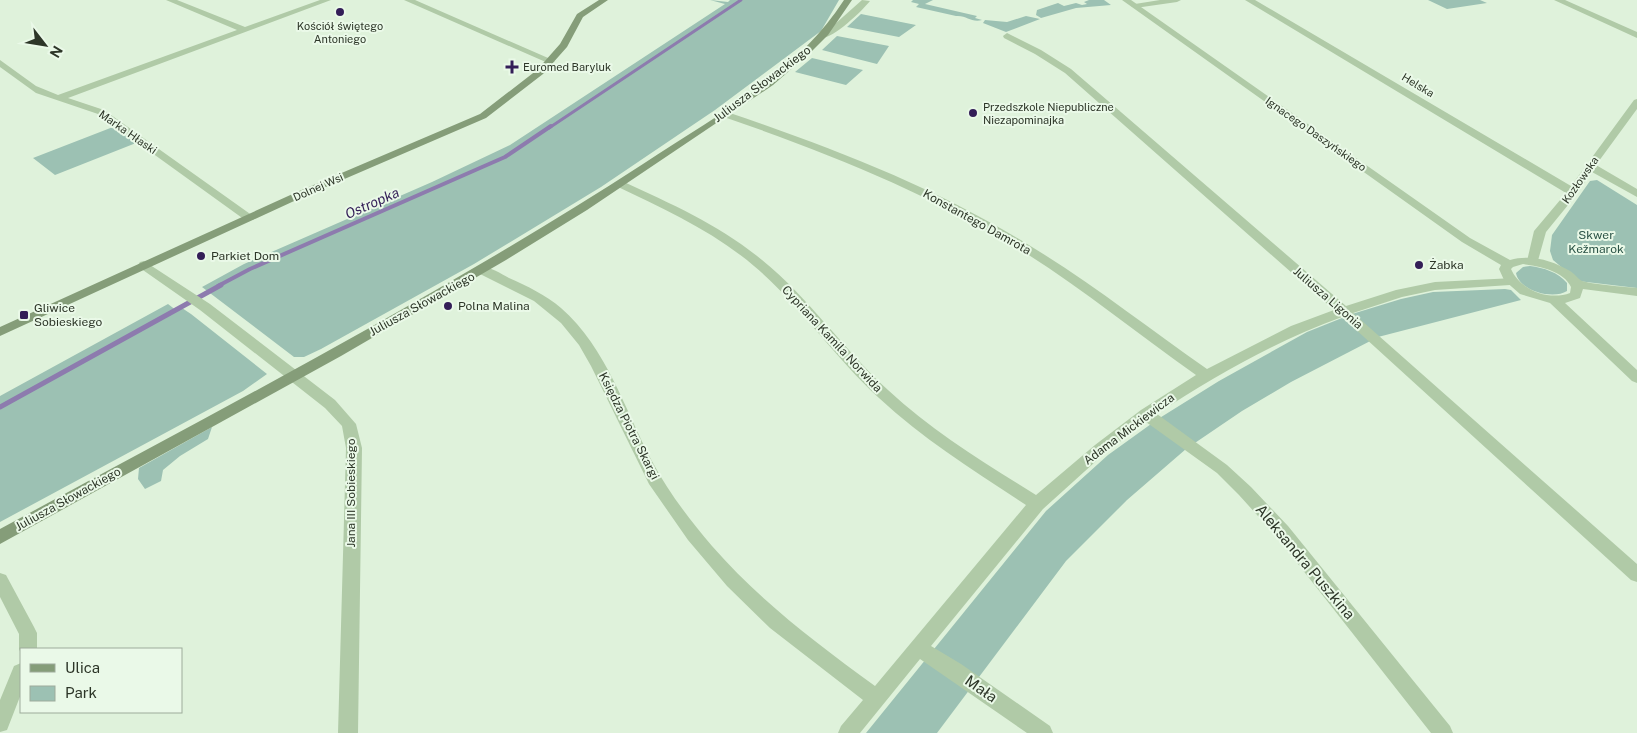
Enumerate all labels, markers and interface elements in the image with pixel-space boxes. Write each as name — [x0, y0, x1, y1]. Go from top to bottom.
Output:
marker: Kościół świętego Antoniego — [334, 6, 346, 18]
north arrow — [20, 20, 70, 70]
place label: Kościół świętego Antoniego — [297, 20, 383, 45]
text: N — [46, 43, 66, 61]
street label: Juliusza Słowackiego — [711, 43, 814, 125]
marker: Euromed Baryluk — [505, 60, 519, 74]
place label: Euromed Baryluk — [523, 61, 611, 73]
street label: Helska — [1400, 71, 1436, 99]
street label: Ignacego Daszyńskiego — [1263, 95, 1369, 173]
place label: Przedszkole Niepubliczne Niezapominajka — [983, 101, 1114, 126]
marker: Przedszkole Niepubliczne Niezapominajka — [967, 107, 979, 119]
street label: Marka Hłaski — [97, 108, 159, 156]
street label: Kozłowska — [1559, 154, 1601, 206]
street label: Dolnej Wsi — [291, 171, 345, 203]
water label: Ostropka — [343, 184, 401, 222]
street label: Konstantego Damrota — [921, 186, 1033, 258]
park label: Skwer Kežmarok — [1568, 228, 1624, 256]
place label: Parkiet Dom — [211, 249, 279, 263]
marker: Parkiet Dom — [195, 250, 207, 262]
place label: Żabka — [1429, 258, 1464, 272]
marker: Żabka — [1413, 259, 1425, 271]
street label: Juliusza Ligonia — [1291, 264, 1365, 332]
street label: Juliusza Słowackiego — [367, 269, 477, 339]
street label: Cypriana Kamila Norwida — [779, 283, 885, 395]
place label: Polna Malina — [458, 299, 530, 313]
marker: Polna Malina — [442, 300, 454, 312]
place label: Gliwice Sobieskiego — [34, 301, 103, 329]
marker: Gliwice Sobieskiego — [18, 309, 30, 321]
street label: Księdza Piotra Skargi — [596, 370, 662, 482]
street label: Adama Mickiewicza — [1081, 390, 1177, 468]
street label: Jana III Sobieskiego — [344, 438, 358, 548]
street label: Juliusza Słowackiego — [13, 464, 123, 534]
street label: Aleksandra Puszkina — [1252, 501, 1358, 623]
legend — [20, 648, 182, 713]
text: Ulica — [65, 659, 100, 676]
street label: Mała — [962, 672, 1000, 706]
text: Park — [65, 684, 97, 701]

